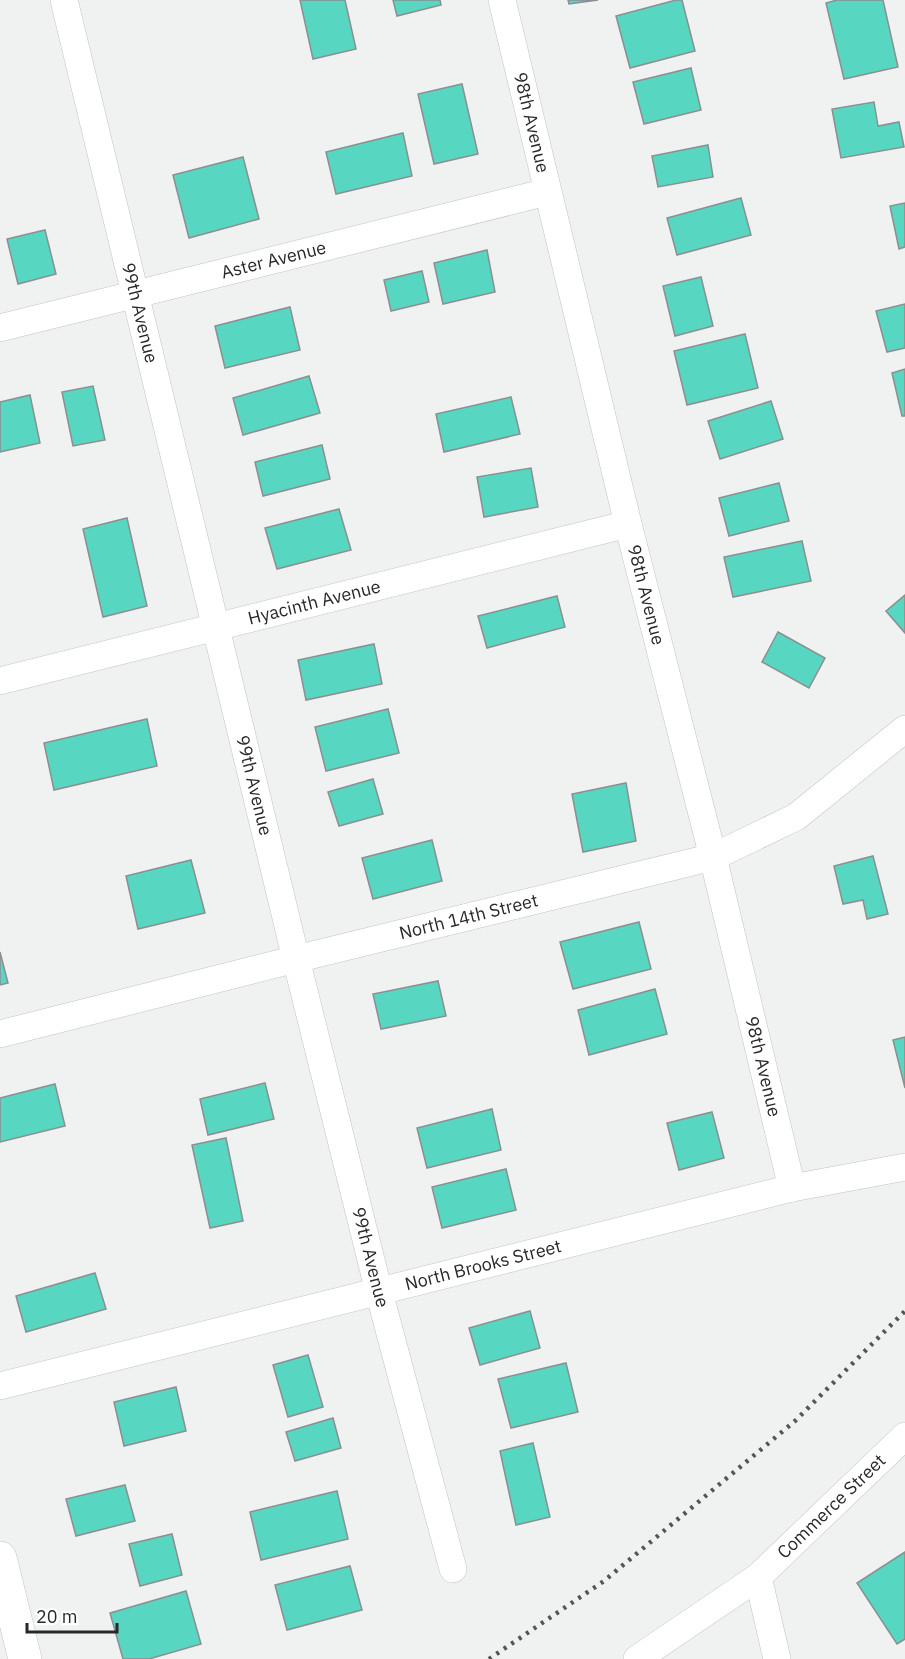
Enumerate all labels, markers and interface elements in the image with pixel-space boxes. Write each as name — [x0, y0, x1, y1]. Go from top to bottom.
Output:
street label: 98th Avenue — [509, 70, 555, 175]
street label: Aster Avenue — [219, 235, 329, 284]
street label: 99th Avenue — [117, 260, 163, 366]
street label: 98th Avenue — [623, 542, 670, 647]
street label: Hyacinth Avenue — [246, 574, 383, 630]
street label: 99th Avenue — [231, 733, 278, 838]
street label: North 14th Street — [397, 888, 540, 944]
street label: 98th Avenue — [740, 1014, 787, 1119]
street label: 99th Avenue — [347, 1205, 395, 1310]
street label: North Brooks Street — [402, 1234, 564, 1295]
street label: Commerce Street — [772, 1449, 890, 1563]
scale bar — [27, 1596, 117, 1634]
text: 20 m — [36, 1605, 78, 1628]

